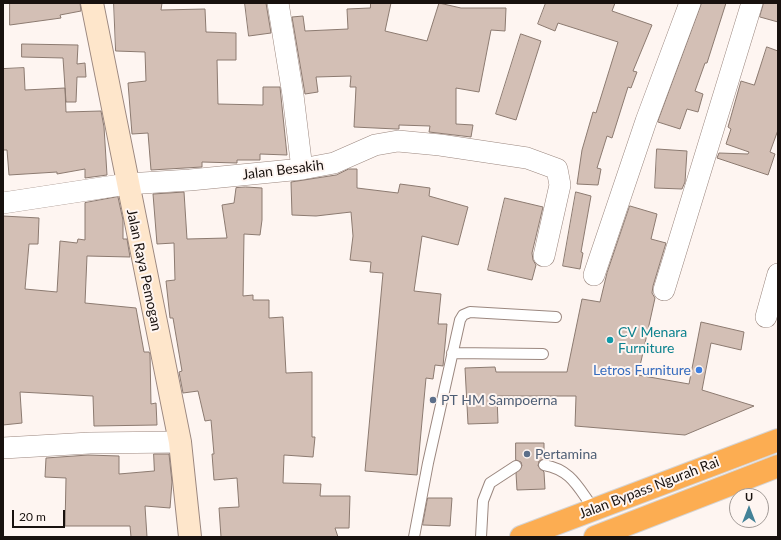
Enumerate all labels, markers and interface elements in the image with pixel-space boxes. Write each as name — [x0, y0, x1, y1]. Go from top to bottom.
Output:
street label: Jalan Besakih — [241, 157, 325, 183]
street label: Jalan Raya Pemogan — [123, 207, 165, 333]
place label: CV Menara Furniture — [618, 324, 687, 356]
marker: CV Menara Furniture — [605, 335, 615, 345]
place label: Letros Furniture — [593, 362, 691, 378]
marker: Letros Furniture — [694, 365, 704, 375]
place label: PT HM Sampoerna — [441, 392, 558, 408]
marker: PT HM Sampoerna — [428, 395, 438, 405]
place label: Pertamina — [535, 446, 597, 462]
marker: Pertamina — [522, 449, 532, 459]
street label: Jalan Bypass Ngurah Rai — [577, 454, 721, 522]
north arrow — [729, 488, 769, 528]
text: U — [745, 490, 753, 503]
scale bar — [14, 502, 67, 528]
text: 20 m — [19, 509, 46, 524]

